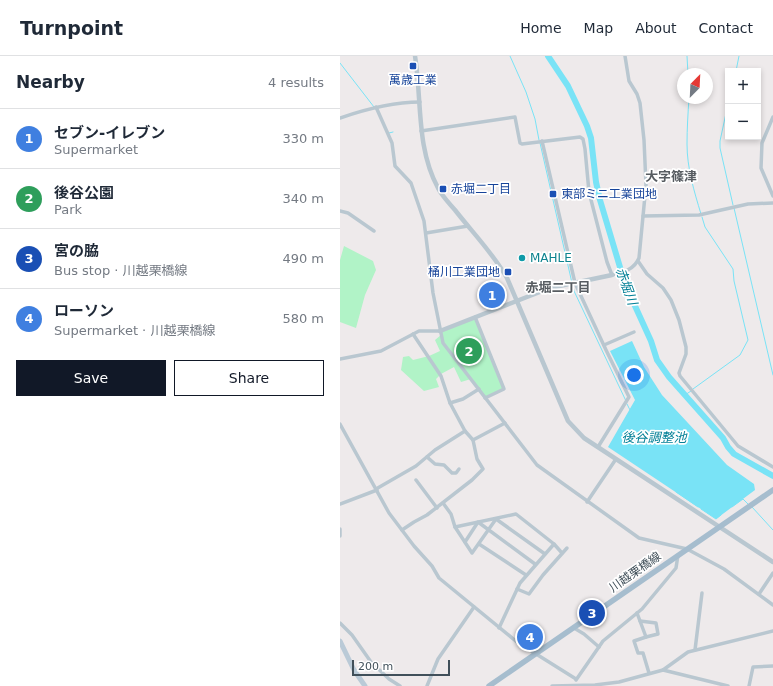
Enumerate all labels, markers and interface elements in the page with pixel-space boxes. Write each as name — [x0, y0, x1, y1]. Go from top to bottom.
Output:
text: Turnpoint — [20, 17, 123, 39]
text: Home — [520, 20, 562, 36]
text: Map — [584, 20, 613, 36]
text: About — [635, 20, 677, 36]
text: Contact — [699, 20, 753, 36]
marker: 萬歳工業 — [408, 61, 418, 71]
north arrow — [677, 68, 713, 104]
map controls — [725, 68, 761, 140]
button: + — [725, 68, 761, 104]
text: Nearby — [16, 72, 85, 92]
place label: 萬歳工業 — [389, 73, 437, 87]
text: 4 results — [268, 75, 324, 90]
button: − — [725, 104, 761, 140]
text: セブン-イレブン — [54, 124, 165, 142]
text: 1 — [24, 131, 34, 146]
text: 330 m — [282, 131, 324, 146]
text: Supermarket — [54, 142, 138, 157]
district label: 大字篠津 — [645, 169, 697, 184]
place label: 赤堀二丁目 — [451, 182, 511, 196]
text: 後谷公園 — [54, 184, 114, 202]
marker: 赤堀二丁目 — [438, 184, 448, 194]
place label: 東部ミニ工業団地 — [561, 187, 657, 201]
marker: 東部ミニ工業団地 — [548, 189, 558, 199]
text: 2 — [24, 191, 34, 206]
text: 340 m — [282, 191, 324, 206]
text: Park — [54, 202, 82, 217]
text: 宮の脇 — [54, 242, 99, 260]
text: 3 — [24, 251, 34, 266]
text: 490 m — [282, 251, 324, 266]
place label: MAHLE — [530, 251, 572, 265]
marker: MAHLE — [517, 253, 527, 263]
text: Bus stop · 川越栗橋線 — [54, 263, 188, 278]
place label: 桶川工業団地 — [428, 265, 500, 279]
water label: 赤堀川 — [613, 265, 641, 309]
marker: 桶川工業団地 — [503, 267, 513, 277]
pin: 1 — [479, 280, 505, 310]
district label: 赤堀二丁目 — [525, 280, 591, 295]
text: ローソン — [54, 302, 114, 320]
text: 4 — [24, 311, 34, 326]
text: 580 m — [282, 311, 324, 326]
text: Supermarket · 川越栗橋線 — [54, 323, 215, 338]
pin: 2 — [456, 336, 482, 366]
button: Save — [16, 360, 166, 396]
button: Share — [174, 360, 324, 396]
your location — [624, 365, 644, 385]
water label: 後谷調整池 — [621, 430, 688, 445]
street label: 川越栗橋線 — [606, 549, 664, 595]
pin: 3 — [579, 598, 605, 628]
pin: 4 — [517, 622, 543, 652]
scale bar — [352, 658, 450, 677]
text: 200 m — [358, 660, 393, 673]

